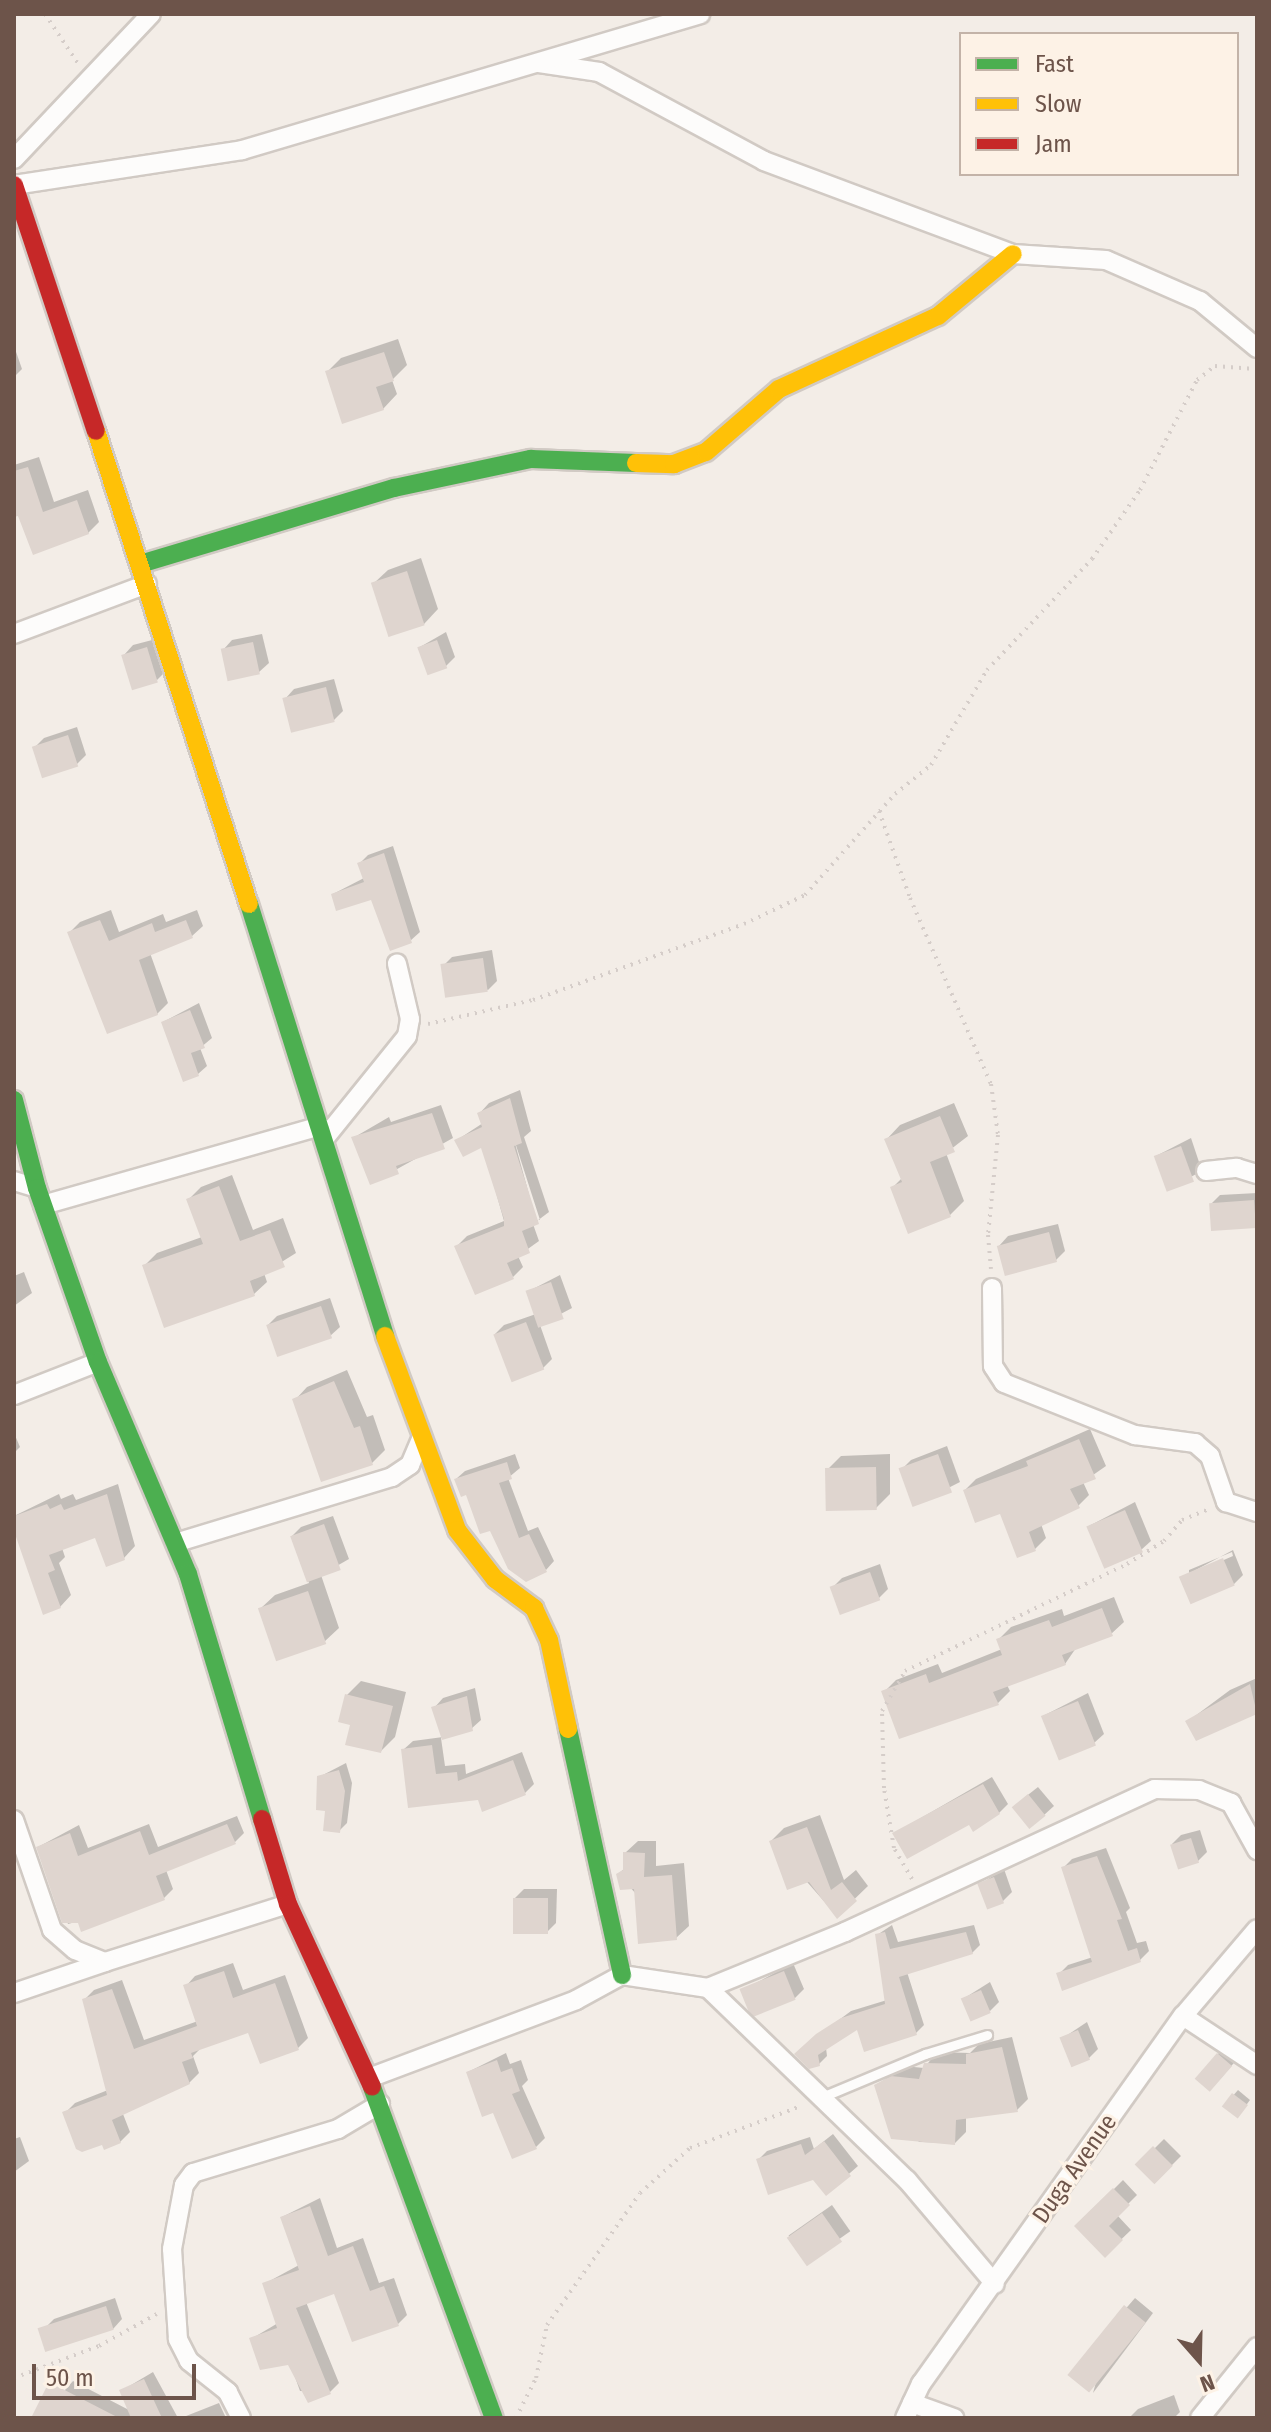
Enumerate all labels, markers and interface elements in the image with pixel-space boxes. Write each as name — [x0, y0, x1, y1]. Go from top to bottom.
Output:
legend — [959, 32, 1239, 176]
text: Fast — [1035, 50, 1074, 78]
text: Slow — [1035, 90, 1081, 118]
text: Jam — [1035, 130, 1072, 158]
street label: Duga Avenue — [1027, 2109, 1123, 2229]
north arrow — [1159, 2320, 1239, 2400]
scale bar — [36, 2348, 200, 2398]
text: 50 m — [46, 2364, 94, 2392]
text: N — [1197, 2368, 1218, 2398]

